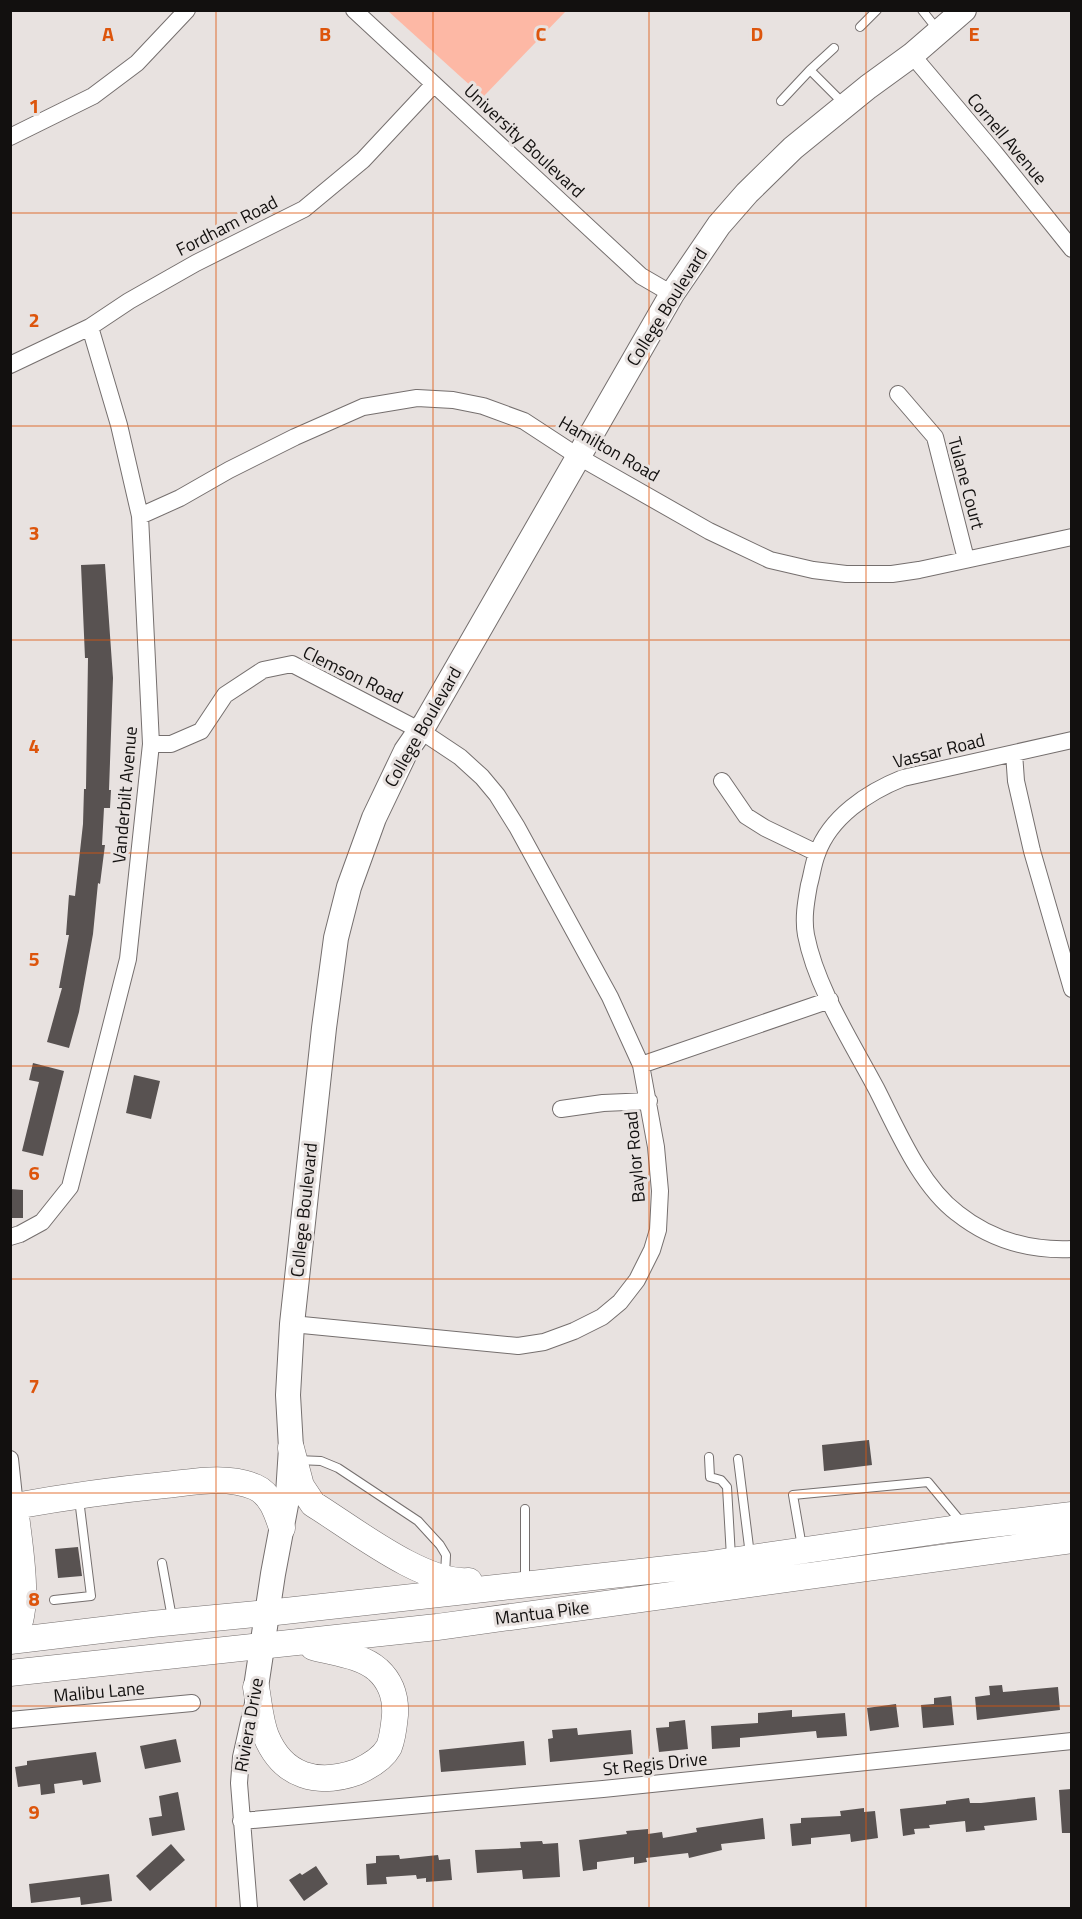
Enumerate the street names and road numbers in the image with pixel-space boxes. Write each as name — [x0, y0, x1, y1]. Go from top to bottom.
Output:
street label: University Boulevard — [458, 77, 591, 204]
street label: Cornell Avenue — [961, 87, 1054, 191]
street label: Fordham Road — [171, 188, 282, 263]
street label: College Boulevard — [619, 242, 714, 371]
street label: Hamilton Road — [554, 409, 665, 488]
street label: Tulane Court — [941, 434, 992, 533]
street label: Clemson Road — [299, 639, 408, 710]
street label: College Boulevard — [377, 661, 468, 792]
street label: Vanderbilt Avenue — [105, 725, 144, 865]
street label: Vassar Road — [890, 726, 988, 775]
street label: Baylor Road — [617, 1110, 652, 1204]
street label: College Boulevard — [283, 1141, 324, 1279]
street label: Mantua Pike — [493, 1593, 591, 1632]
street label: Malibu Lane — [52, 1674, 146, 1709]
street label: Riviera Drive — [227, 1676, 270, 1774]
street label: St Regis Drive — [601, 1745, 708, 1782]

